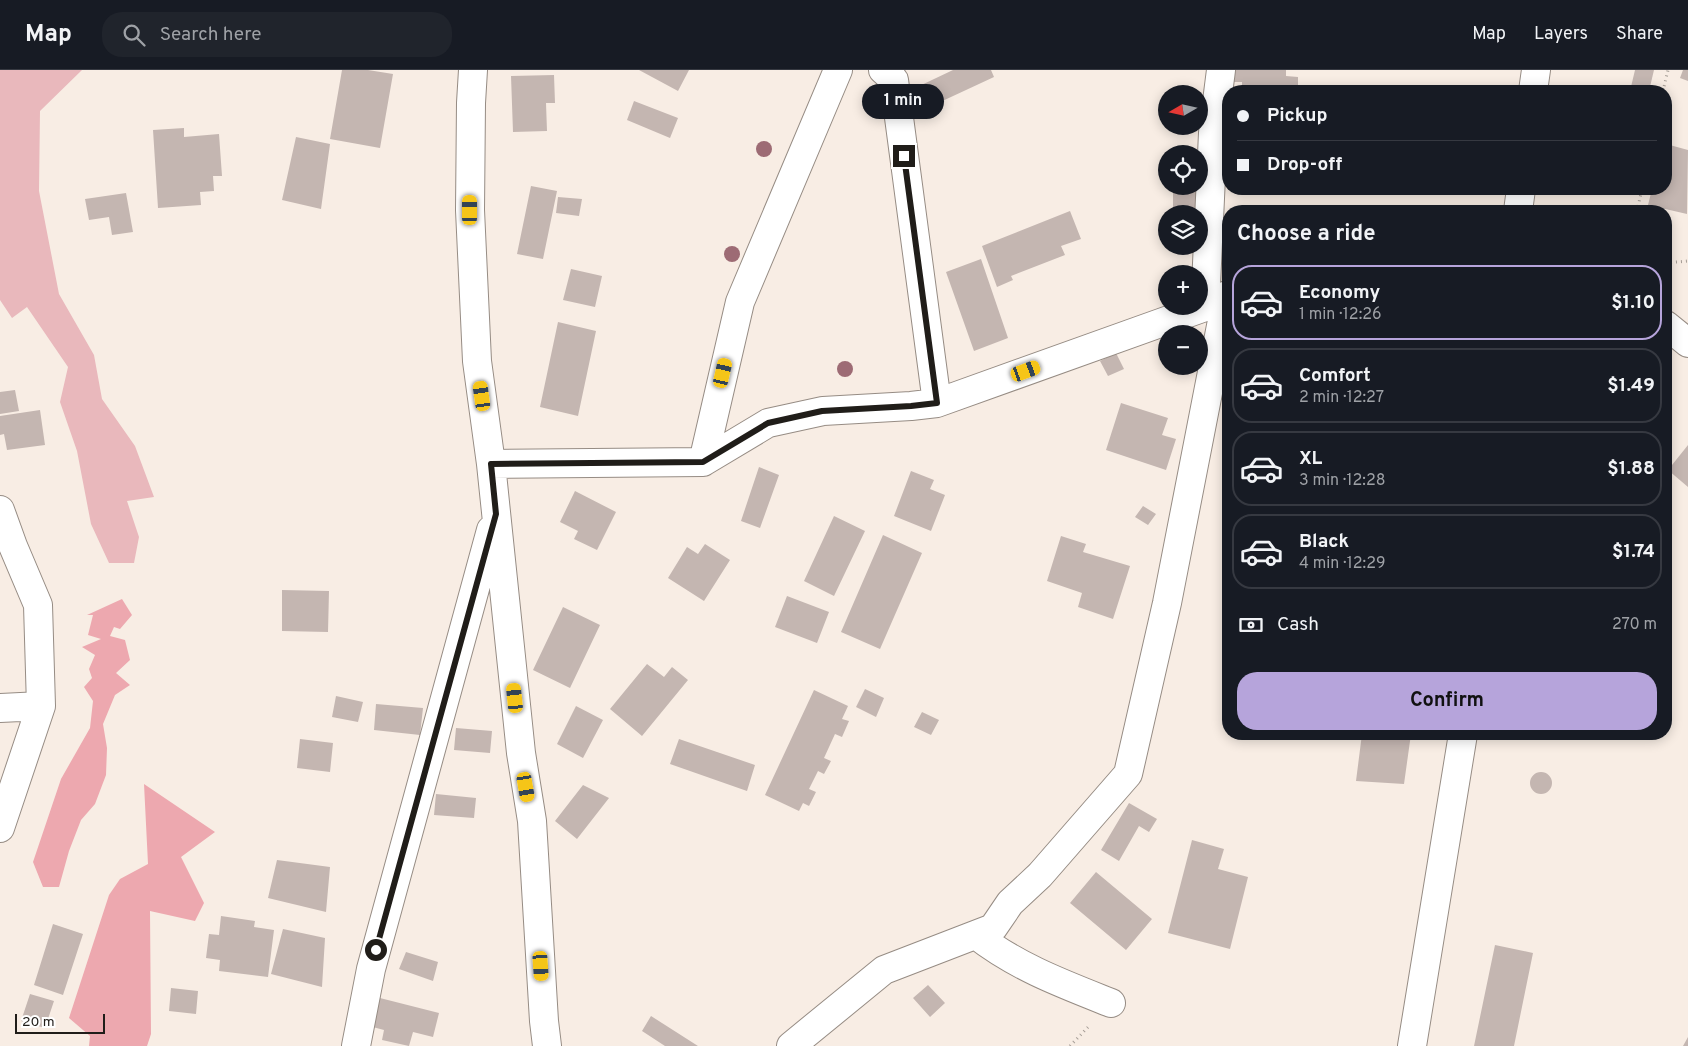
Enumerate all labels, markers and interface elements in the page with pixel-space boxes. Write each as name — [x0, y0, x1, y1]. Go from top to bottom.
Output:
search box — [102, 12, 452, 57]
text: Map — [25, 20, 72, 50]
icon: search — [120, 21, 148, 49]
text: Search here — [160, 23, 261, 47]
text: Map — [1472, 23, 1506, 46]
text: Layers — [1534, 23, 1588, 46]
text: Share — [1616, 23, 1663, 46]
callout: 1 min — [863, 83, 945, 118]
north arrow — [1158, 85, 1208, 135]
map controls — [1158, 85, 1208, 375]
text: 1 min — [884, 91, 922, 111]
text: Pickup — [1267, 104, 1327, 128]
route end — [893, 145, 915, 167]
button: locate — [1158, 145, 1208, 195]
text: Drop-off — [1267, 153, 1342, 177]
car — [462, 195, 477, 225]
button: layers — [1158, 205, 1208, 255]
text: Choose a ride — [1237, 221, 1375, 248]
button: + — [1158, 265, 1208, 315]
icon: car — [1239, 280, 1284, 325]
text: Economy — [1299, 281, 1380, 305]
text: $1.10 — [1611, 291, 1655, 315]
text: 1 min · 12:26 — [1299, 305, 1382, 325]
button: − — [1158, 325, 1208, 375]
car — [712, 357, 733, 389]
car — [1009, 359, 1042, 383]
icon: car — [1239, 363, 1284, 408]
text: Comfort — [1299, 364, 1371, 388]
text: $1.49 — [1607, 374, 1655, 398]
car — [472, 380, 491, 412]
text: 2 min · 12:27 — [1299, 388, 1384, 408]
icon: car — [1239, 446, 1284, 491]
text: XL — [1299, 447, 1322, 471]
text: $1.88 — [1607, 457, 1655, 481]
text: 3 min · 12:28 — [1299, 471, 1385, 491]
icon: car — [1239, 529, 1284, 574]
text: Black — [1299, 530, 1349, 554]
text: $1.74 — [1612, 540, 1655, 564]
text: 4 min · 12:29 — [1299, 554, 1386, 574]
icon: cash — [1237, 611, 1265, 639]
text: Cash — [1277, 613, 1319, 637]
text: 270 m — [1612, 615, 1657, 635]
button: Confirm — [1237, 672, 1657, 730]
car — [505, 682, 524, 714]
car — [516, 771, 535, 803]
route start — [365, 939, 387, 961]
car — [532, 951, 549, 981]
scale bar — [15, 1011, 105, 1034]
text: 20 m — [22, 1014, 55, 1031]

